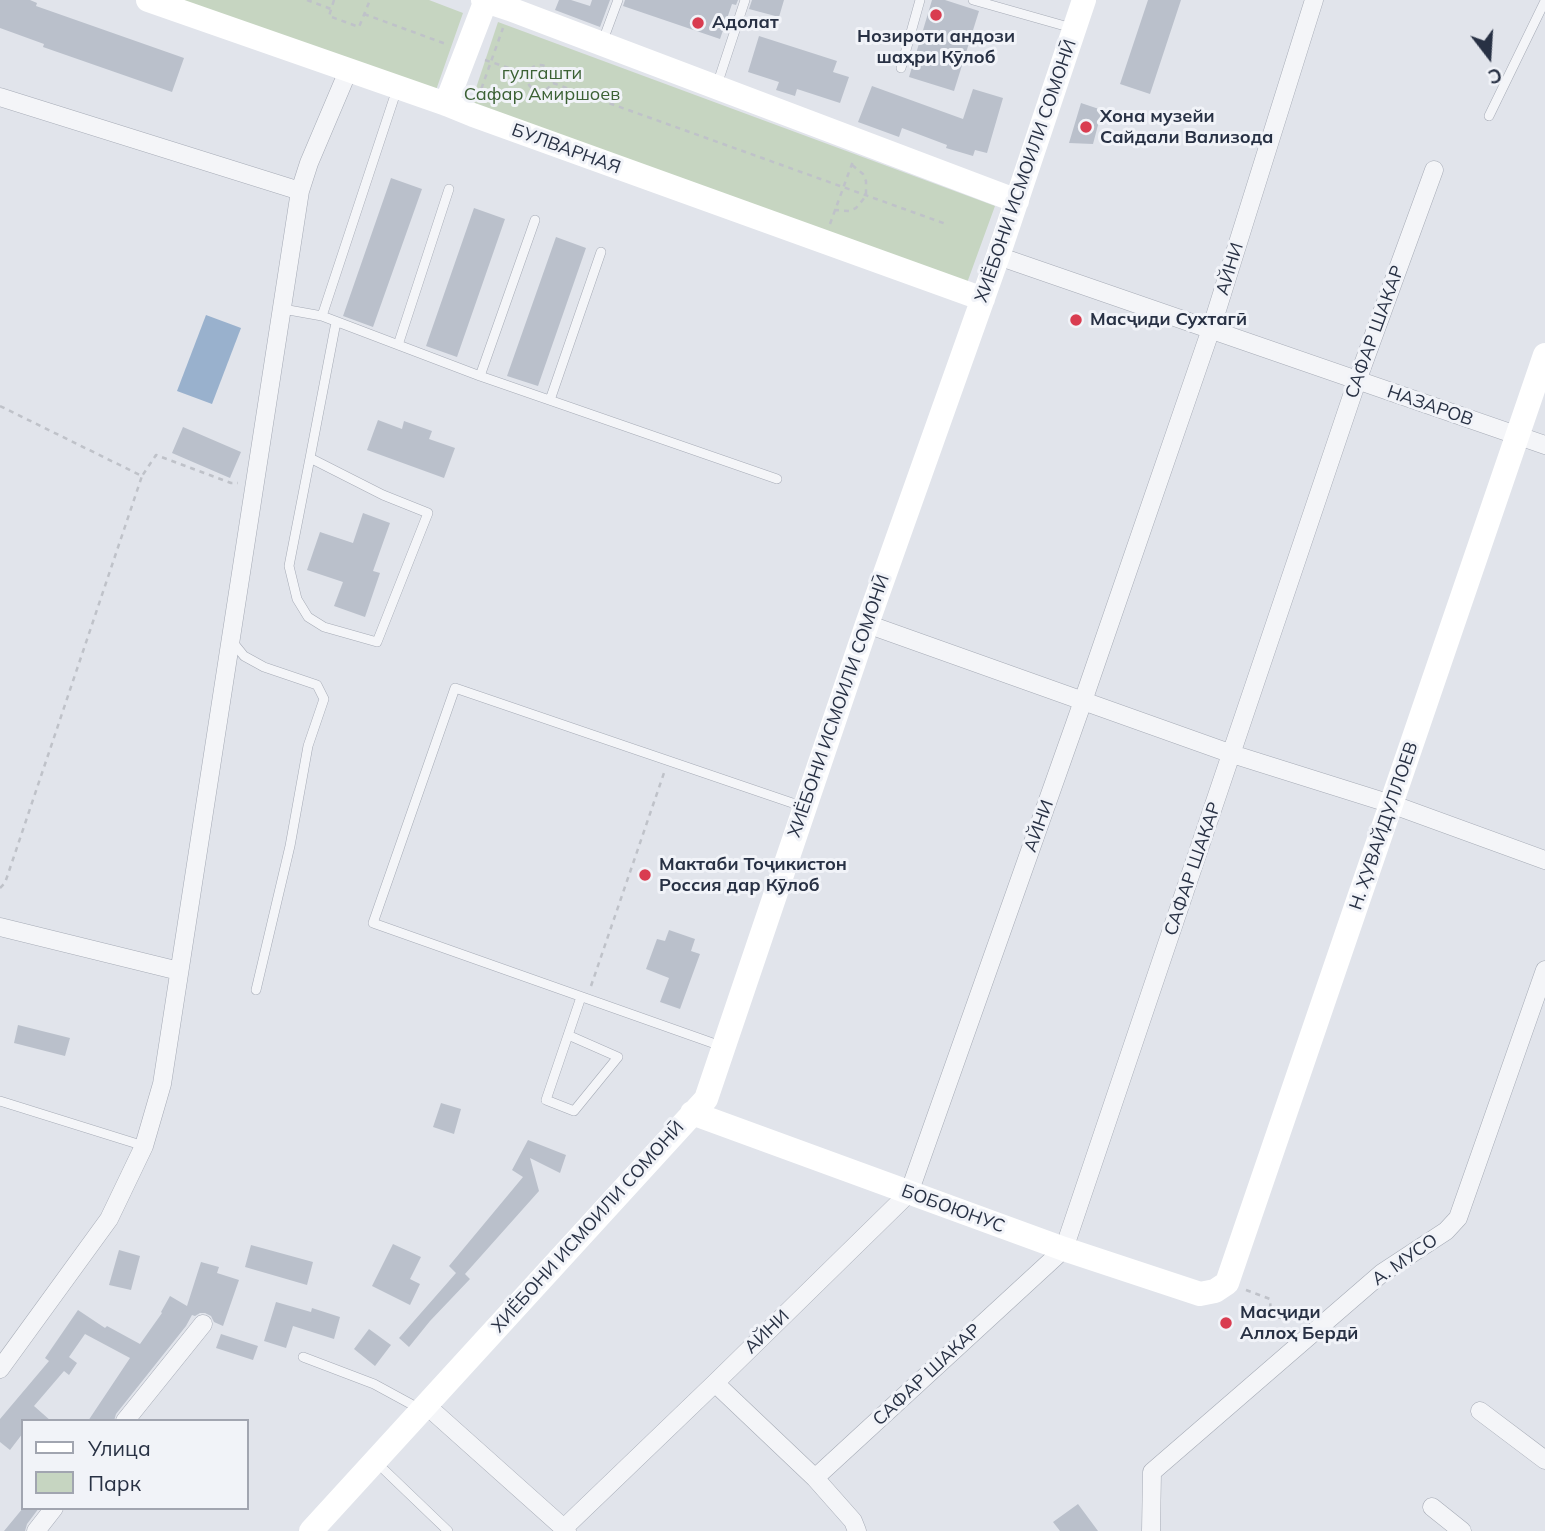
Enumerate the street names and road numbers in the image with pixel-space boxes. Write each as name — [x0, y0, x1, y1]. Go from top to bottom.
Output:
street label: ХИЁБОНИ ИСМОИЛИ СОМОНӢ — [971, 37, 1081, 305]
street label: БУЛВАРНАЯ — [509, 119, 623, 179]
street label: АЙНИ — [1212, 240, 1248, 298]
street label: САФАР ШАКАР — [1341, 263, 1409, 401]
street label: НАЗАРОВ — [1384, 381, 1476, 431]
street label: ХИЁБОНИ ИСМОИЛИ СОМОНӢ — [784, 572, 894, 840]
street label: Н. ҲУВАЙДУЛЛОЕВ — [1345, 739, 1423, 913]
street label: АЙНИ — [1020, 797, 1058, 855]
street label: САФАР ШАКАР — [1160, 799, 1226, 939]
street label: ХИЁБОНИ ИСМОИЛИ СОМОНӢ — [487, 1117, 689, 1337]
street label: БОБОЮНУС — [898, 1180, 1008, 1238]
street label: А. МУСО — [1368, 1230, 1442, 1290]
street label: АЙНИ — [740, 1306, 794, 1358]
street label: САФАР ШАКАР — [869, 1319, 985, 1431]

